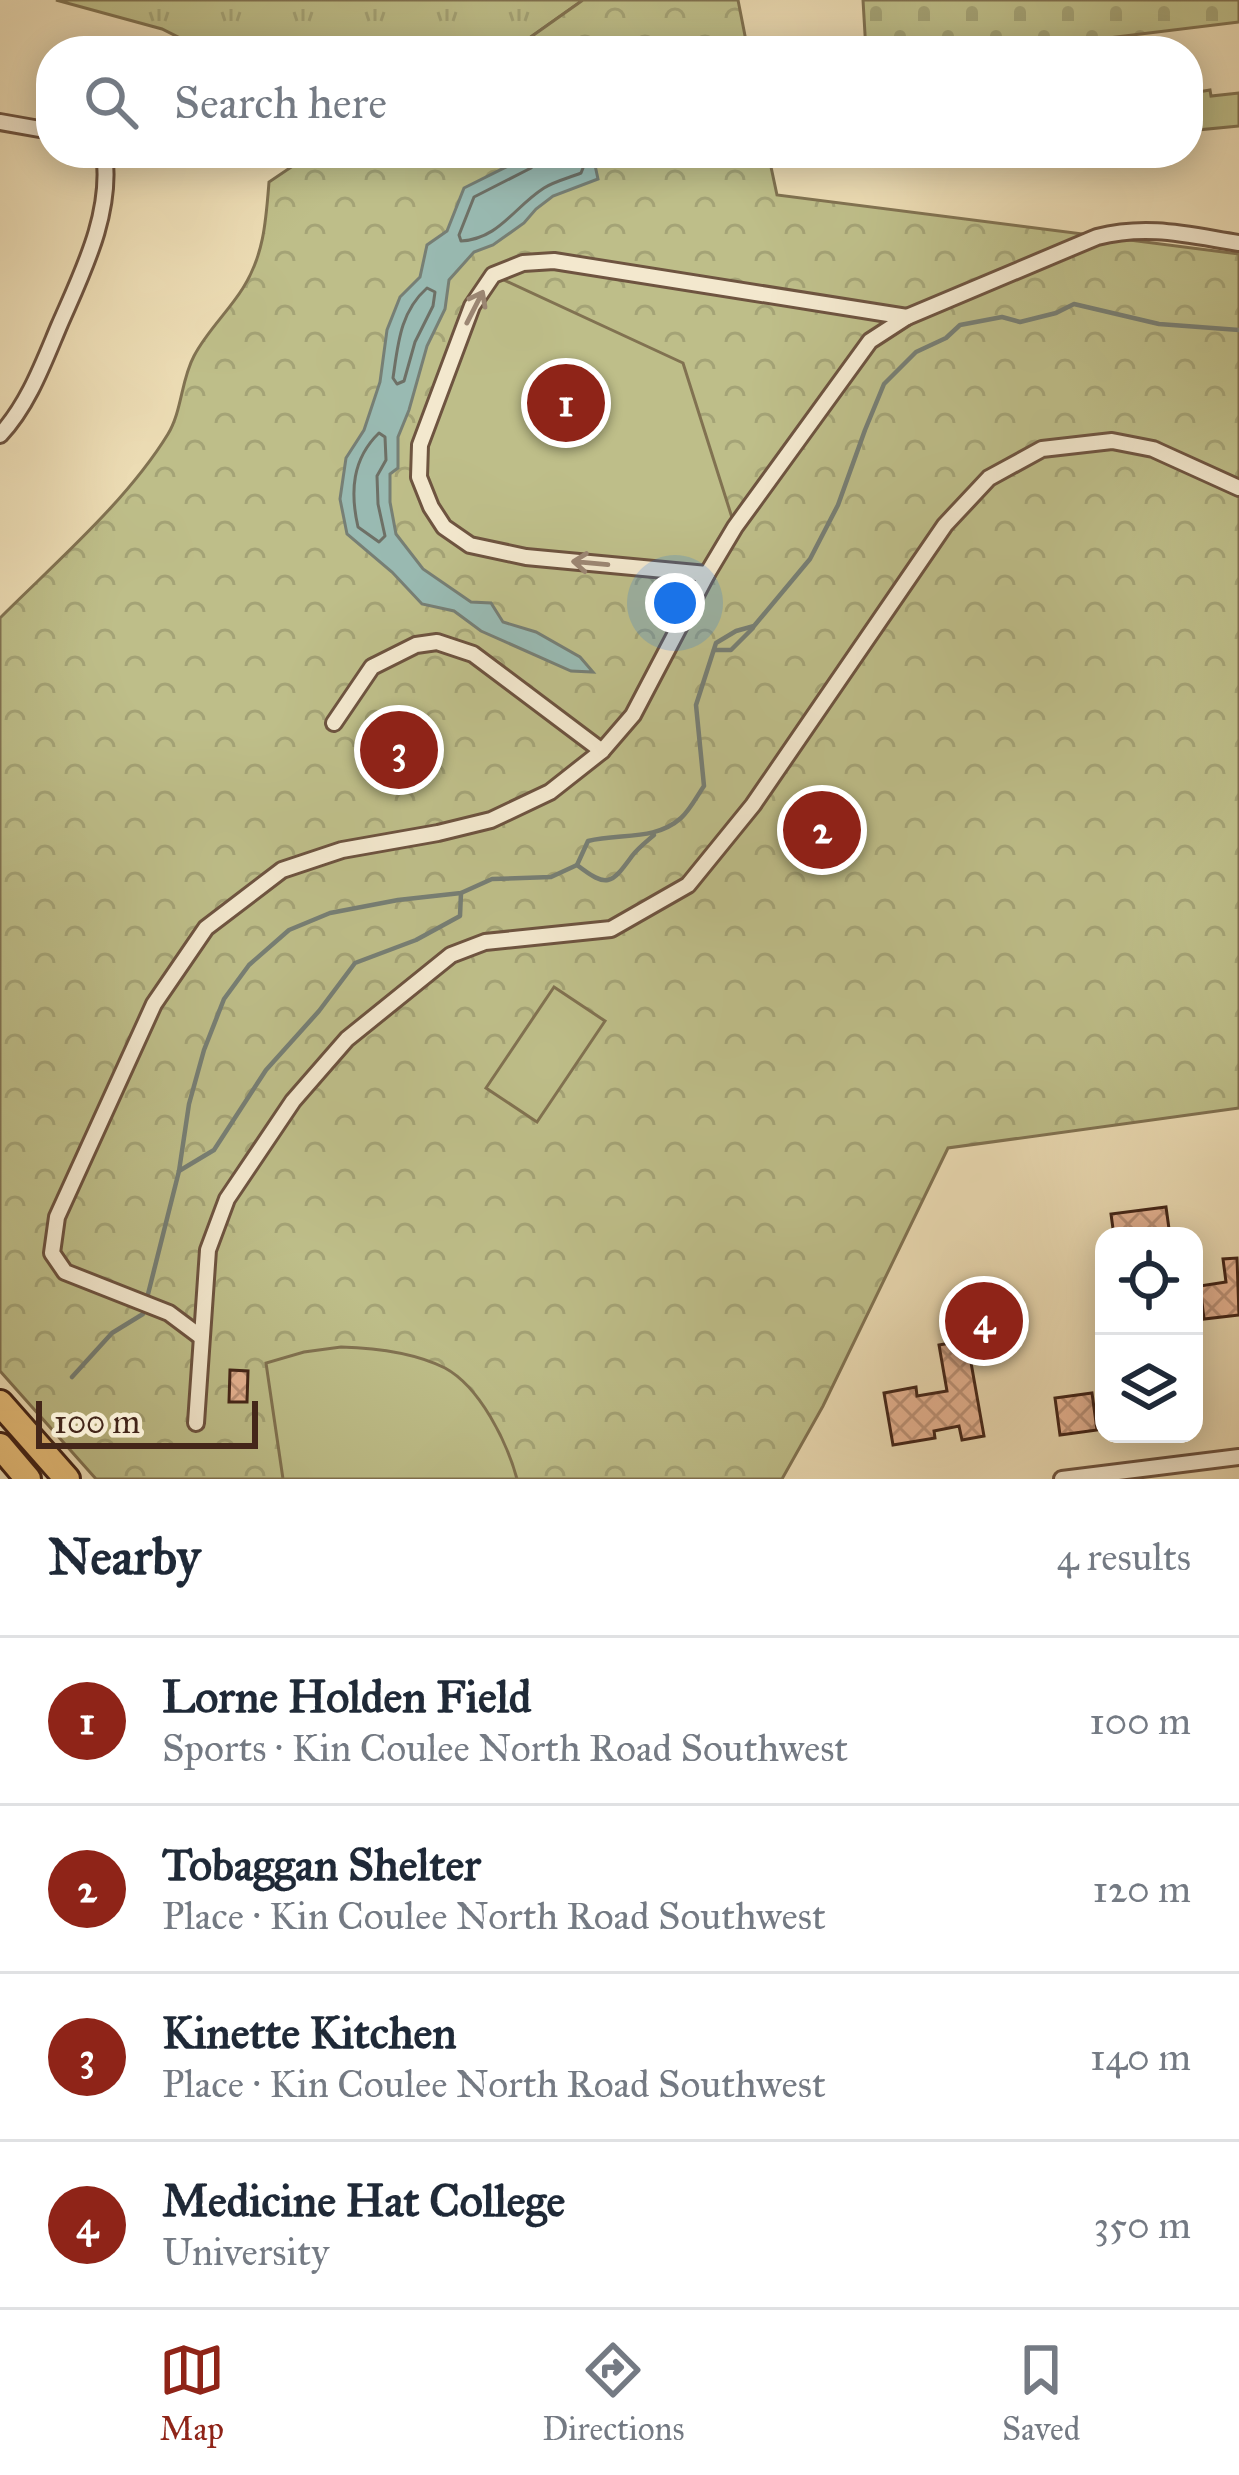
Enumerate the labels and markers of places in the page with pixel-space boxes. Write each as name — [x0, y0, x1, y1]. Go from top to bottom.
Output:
pin: 1 — [527, 358, 605, 448]
pin: 3 — [360, 705, 438, 795]
pin: 2 — [783, 785, 861, 875]
pin: 4 — [945, 1276, 1023, 1366]

